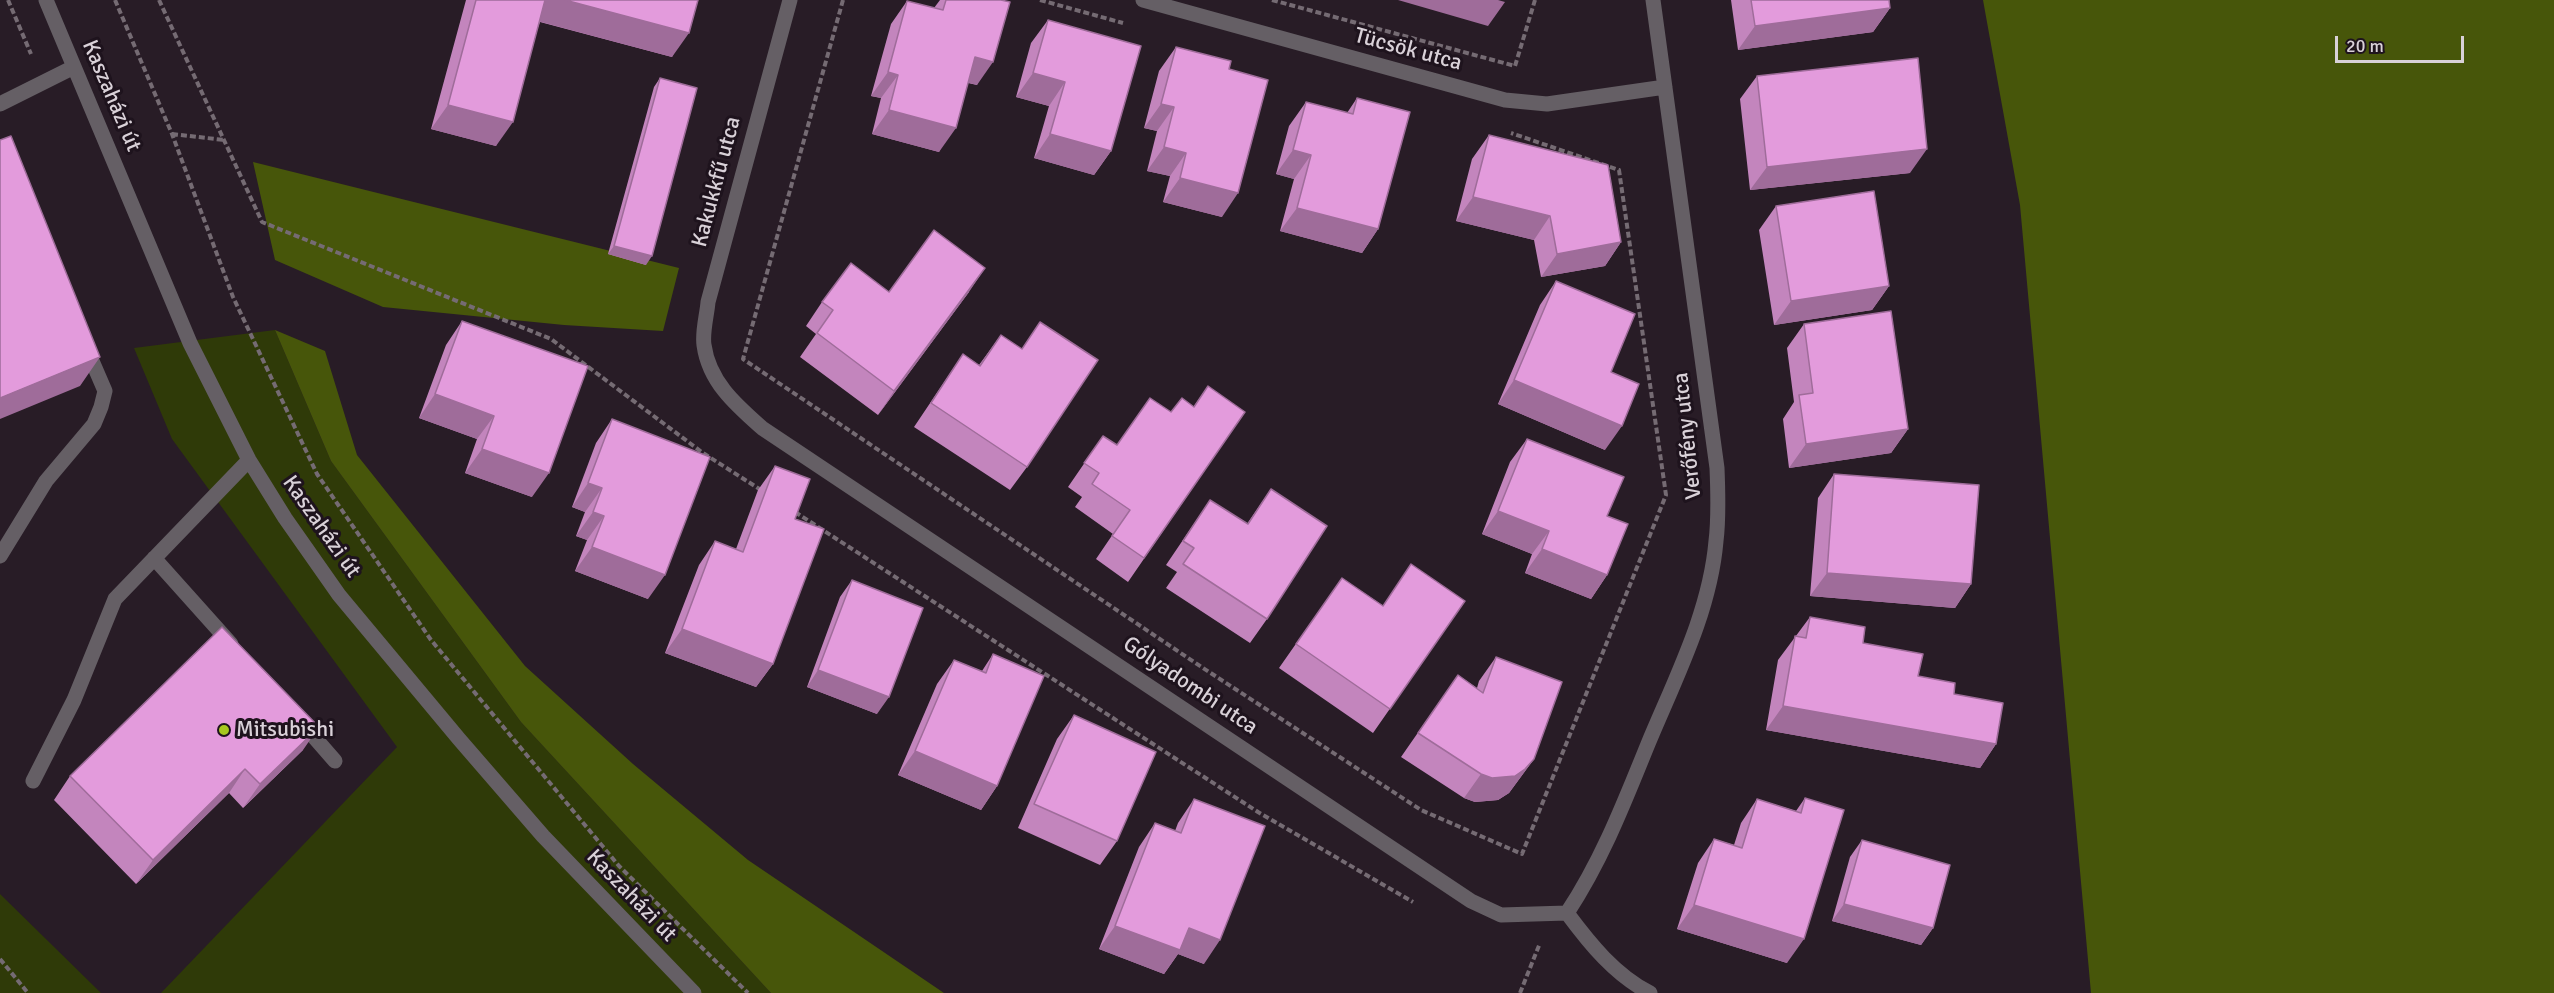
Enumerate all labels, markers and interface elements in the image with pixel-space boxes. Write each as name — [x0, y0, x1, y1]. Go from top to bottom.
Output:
street label: Tücsök utca — [1351, 23, 1465, 77]
scale bar — [2338, 24, 2467, 62]
text: 20 m — [2346, 35, 2384, 57]
street label: Kaszaházi út — [76, 36, 146, 156]
street label: Kakukkfű utca — [687, 114, 747, 250]
street label: Verőfény utca — [1668, 371, 1708, 501]
street label: Kaszaházi út — [276, 471, 366, 583]
street label: Gólyadombi utca — [1118, 631, 1262, 741]
place label: Mitsubishi — [236, 717, 334, 743]
marker: Mitsubishi — [217, 723, 231, 737]
street label: Kaszaházi út — [580, 844, 682, 948]

